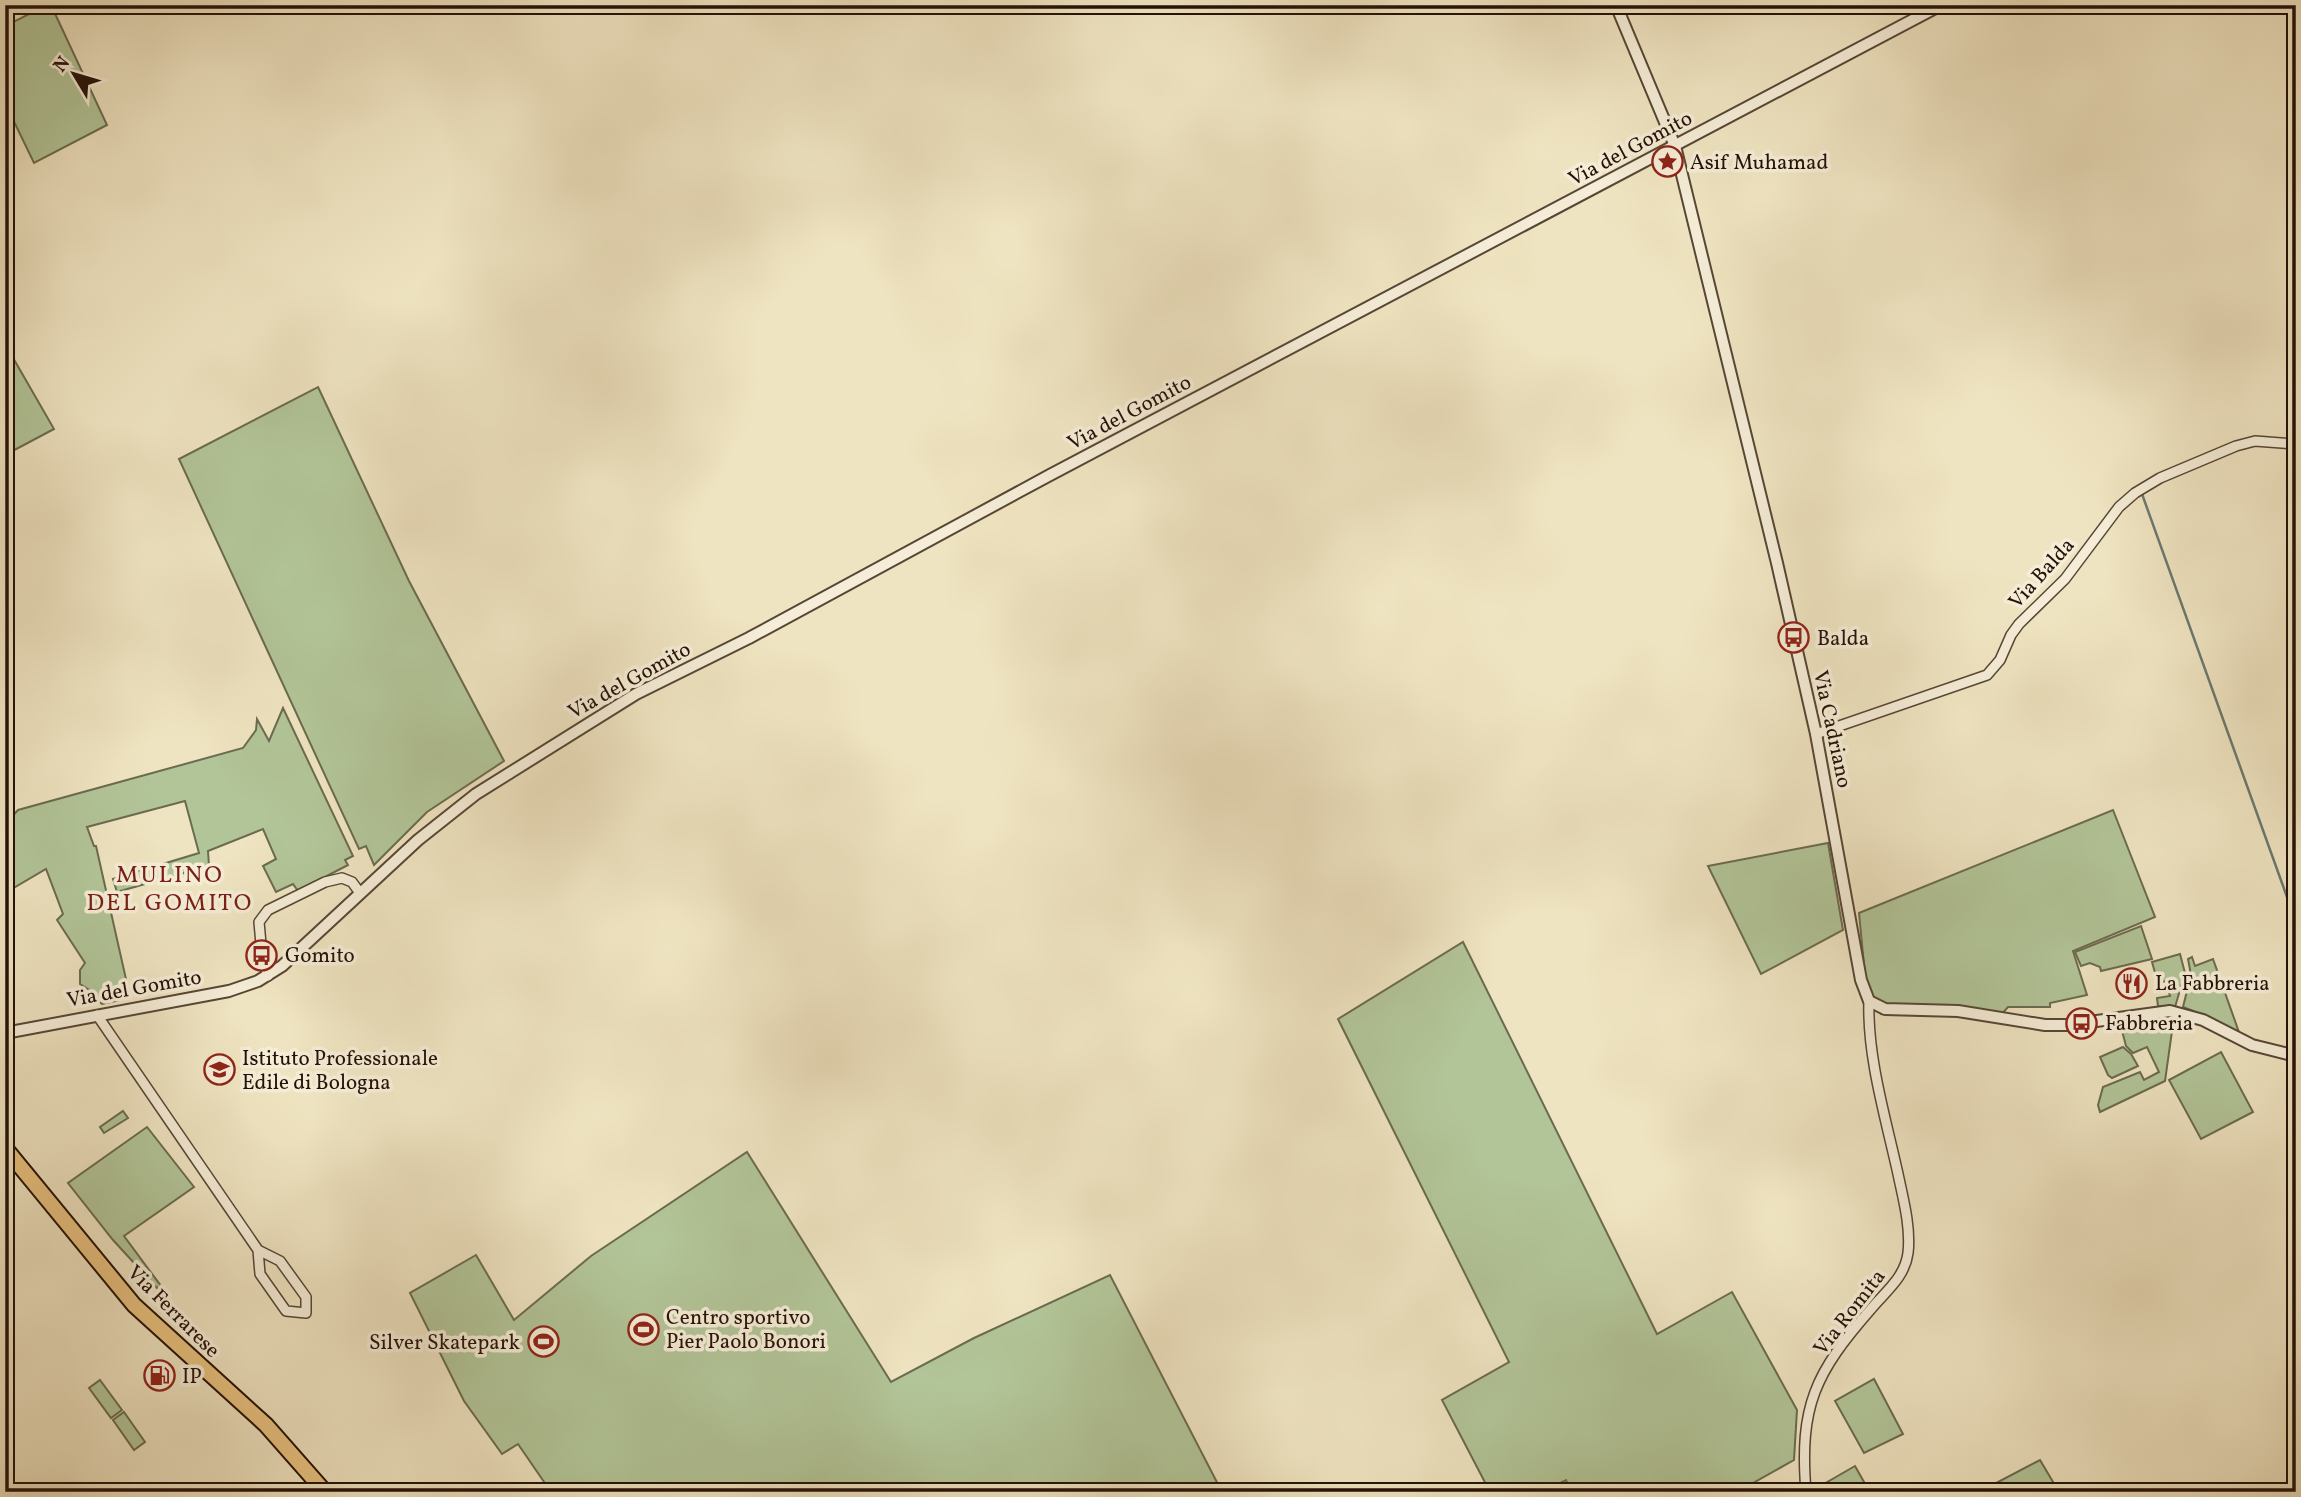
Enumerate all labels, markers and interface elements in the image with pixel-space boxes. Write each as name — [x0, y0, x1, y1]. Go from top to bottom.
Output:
north arrow — [38, 38, 108, 108]
text: N — [48, 51, 77, 78]
street label: Via del Gomito — [1564, 105, 1698, 194]
place icon: Asif Muhamad — [1650, 145, 1684, 179]
place label: Asif Muhamad — [1690, 149, 1828, 178]
street label: Via del Gomito — [1063, 369, 1197, 458]
street label: Via Balda — [2002, 532, 2082, 616]
bus stop icon: Balda — [1777, 621, 1811, 655]
place label: Balda — [1817, 625, 1869, 654]
street label: Via del Gomito — [563, 636, 696, 727]
street label: Via Cadriano — [1805, 668, 1858, 791]
district label: MULINO DEL GOMITO — [87, 859, 253, 921]
bus stop icon: Gomito — [245, 938, 279, 972]
place label: Gomito — [285, 942, 355, 971]
street label: Via del Gomito — [65, 963, 204, 1016]
restaurant icon: La Fabbreria — [2115, 966, 2149, 1000]
place label: La Fabbreria — [2155, 970, 2270, 999]
bus stop icon: Fabbreria — [2065, 1006, 2099, 1040]
place label: Fabbreria — [2105, 1010, 2193, 1039]
place label: Istituto Professionale Edile di Bologna — [242, 1045, 438, 1098]
school or university icon: Istituto Professionale Edile di Bologna — [202, 1053, 236, 1087]
street label: Via Ferrarese — [120, 1259, 226, 1365]
street label: Via Romita — [1807, 1264, 1893, 1362]
place label: Centro sportivo Pier Paolo Bonori — [666, 1304, 826, 1357]
sports icon: Centro sportivo Pier Paolo Bonori — [626, 1312, 660, 1346]
sports icon: Silver Skatepark — [526, 1325, 560, 1359]
place label: Silver Skatepark — [369, 1329, 521, 1358]
fuel station icon: IP — [142, 1359, 176, 1393]
place label: IP — [182, 1363, 202, 1392]

